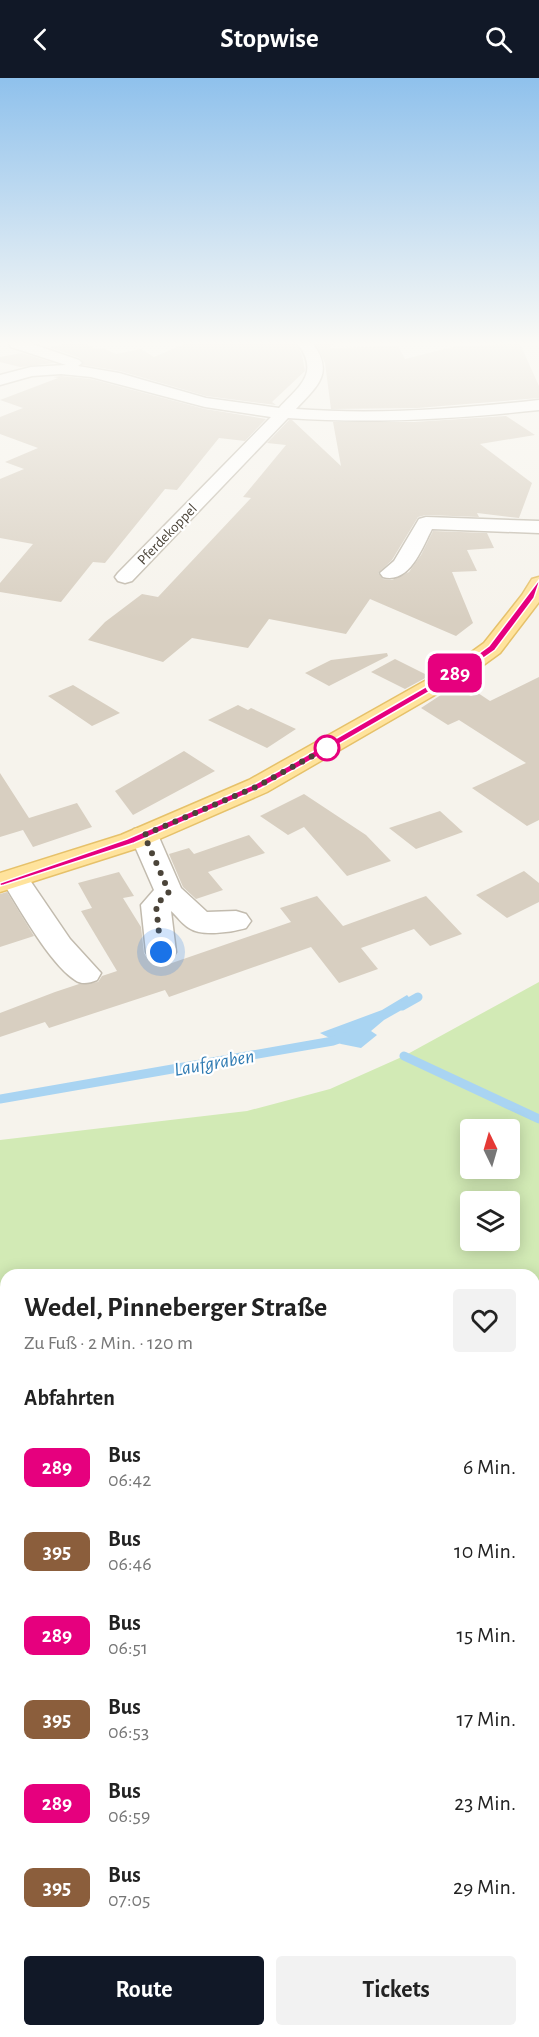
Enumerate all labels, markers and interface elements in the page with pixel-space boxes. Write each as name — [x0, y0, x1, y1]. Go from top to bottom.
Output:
icon: back — [24, 23, 57, 56]
icon: search — [482, 23, 515, 56]
text: Stopwise — [220, 25, 319, 52]
street label: Pferdekoppel — [135, 501, 200, 568]
line badge: 289 — [420, 654, 490, 692]
text: 289 — [440, 663, 470, 684]
unlabelled marker — [314, 735, 340, 761]
your location — [146, 937, 176, 967]
water label: Laufgraben — [172, 1046, 256, 1080]
north arrow — [460, 1119, 520, 1179]
map controls — [460, 1119, 520, 1251]
button: layers — [460, 1191, 520, 1251]
button: heart — [453, 1289, 516, 1352]
text: Wedel, Pinneberger Straße — [24, 1294, 327, 1322]
text: Zu Fuß · 2 Min. · 120 m — [24, 1333, 193, 1353]
text: Abfahrten — [24, 1387, 115, 1409]
text: Bus — [108, 1444, 141, 1466]
text: 6 Min. — [463, 1456, 516, 1478]
text: 289 — [42, 1457, 72, 1478]
text: 06:42 — [108, 1470, 151, 1490]
text: Bus — [108, 1528, 141, 1550]
text: 10 Min. — [454, 1540, 516, 1562]
text: 395 — [43, 1541, 71, 1562]
text: 06:46 — [108, 1554, 152, 1574]
text: Bus — [108, 1612, 141, 1634]
text: 15 Min. — [457, 1624, 516, 1646]
text: 289 — [42, 1625, 72, 1646]
text: 06:51 — [108, 1638, 148, 1658]
text: Bus — [108, 1696, 141, 1718]
text: 17 Min. — [457, 1708, 516, 1730]
text: 395 — [43, 1709, 71, 1730]
text: 06:53 — [108, 1722, 149, 1742]
text: Bus — [108, 1780, 141, 1802]
text: 23 Min. — [454, 1792, 516, 1814]
text: 289 — [42, 1793, 72, 1814]
text: 06:59 — [108, 1806, 150, 1826]
text: Bus — [108, 1864, 141, 1886]
text: 29 Min. — [453, 1876, 516, 1898]
text: 395 — [43, 1877, 71, 1898]
text: 07:05 — [108, 1890, 150, 1910]
button: Route — [24, 1956, 264, 2025]
button: Tickets — [276, 1956, 516, 2025]

